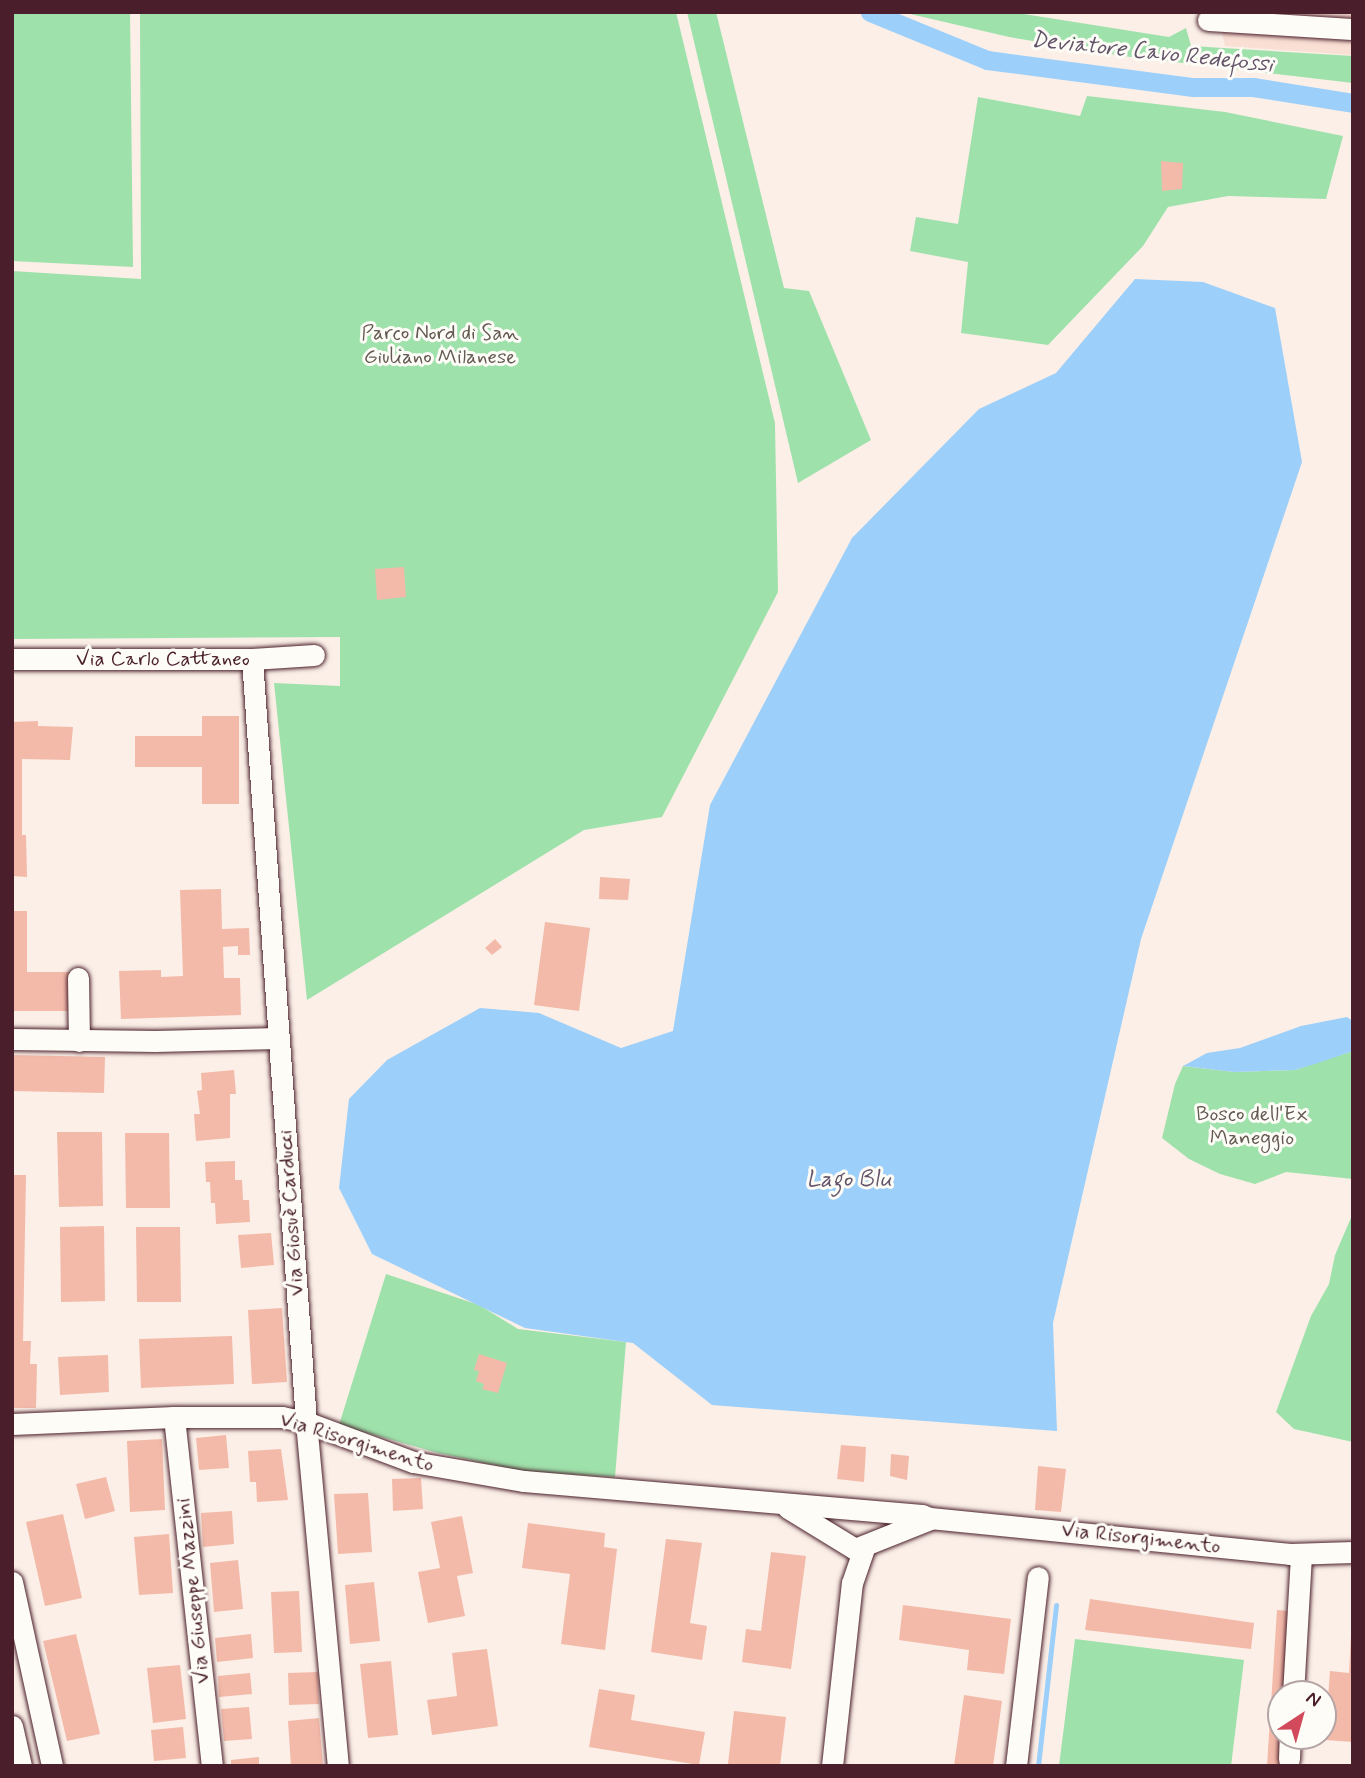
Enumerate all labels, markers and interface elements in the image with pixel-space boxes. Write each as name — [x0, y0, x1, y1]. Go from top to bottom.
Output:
water label: Deviatore Cavo Redefossi — [1028, 26, 1276, 80]
park label: Parco Nord di San Giuliano Milanese — [361, 320, 519, 370]
street label: Via Carlo Cattaneo — [77, 646, 249, 672]
park label: Bosco dell'Ex Maneggio — [1196, 1101, 1308, 1151]
street label: Via Giosuè Carducci — [272, 1127, 310, 1299]
water label: Lago Blu — [808, 1166, 890, 1194]
street label: Via Risorgimento — [277, 1407, 437, 1477]
street label: Via Giuseppe Mazzini — [171, 1498, 215, 1684]
street label: Via Risorgimento — [1061, 1517, 1221, 1559]
north arrow — [1267, 1680, 1337, 1750]
text: N — [1301, 1685, 1326, 1713]

